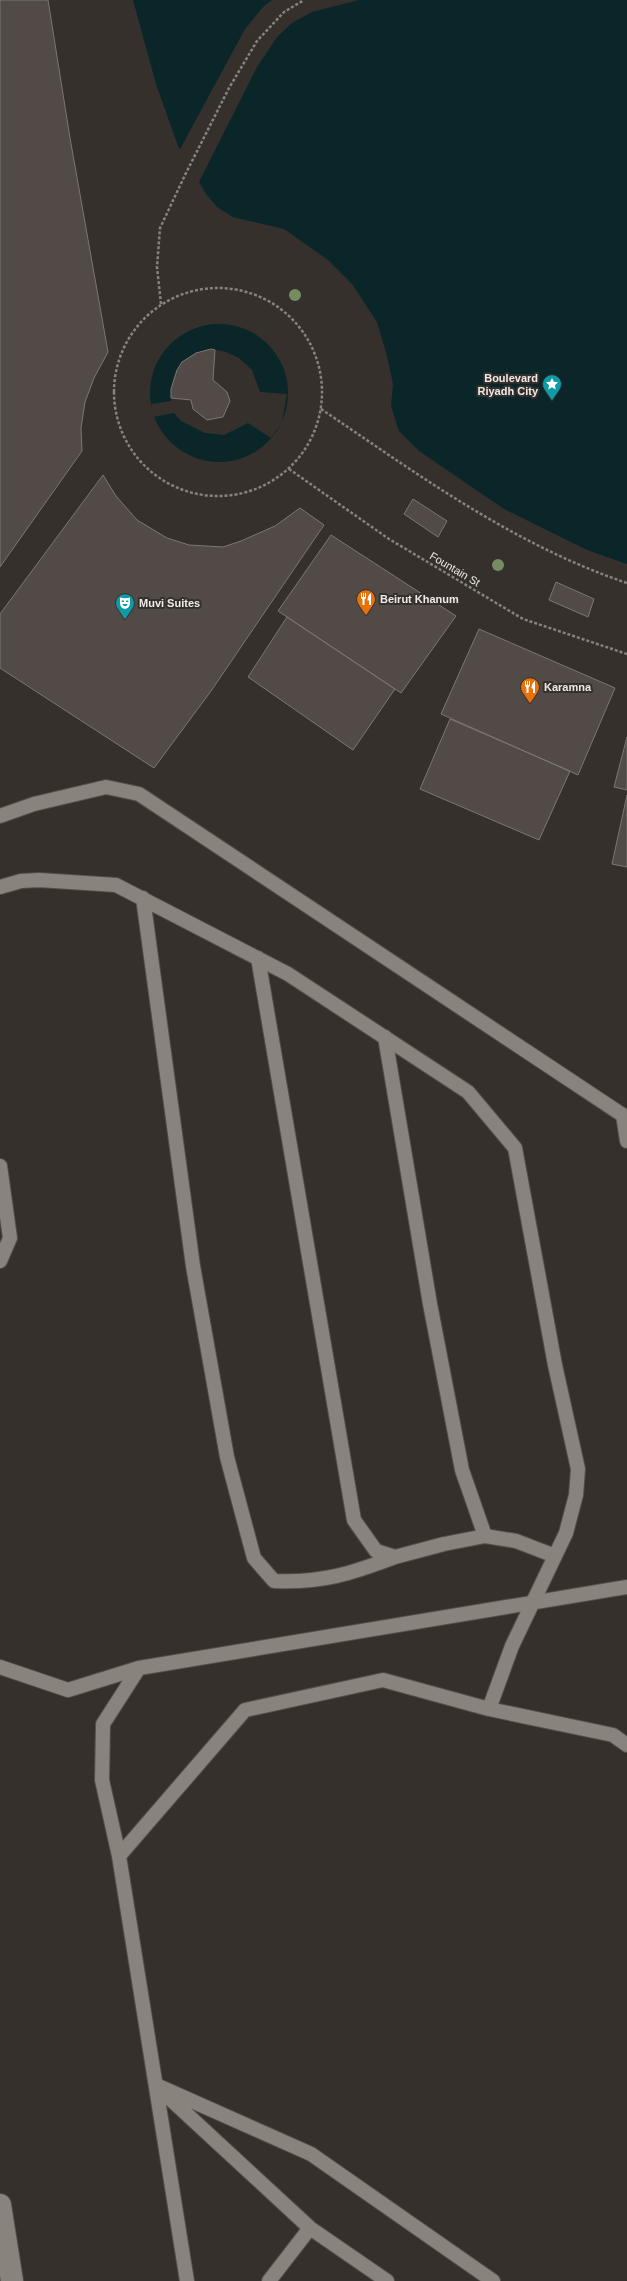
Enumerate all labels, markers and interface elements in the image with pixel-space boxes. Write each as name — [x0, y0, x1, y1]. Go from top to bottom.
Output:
place label: Boulevard Riyadh City — [477, 372, 539, 397]
place icon: Boulevard Riyadh City — [541, 373, 563, 401]
street label: Fountain St — [428, 549, 482, 589]
restaurant icon: Beirut Khanum — [355, 588, 377, 616]
theatre icon: Muvi Suites — [114, 592, 136, 620]
place label: Beirut Khanum — [380, 593, 459, 605]
place label: Muvi Suites — [139, 597, 200, 609]
restaurant icon: Karamna — [519, 676, 541, 704]
place label: Karamna — [544, 681, 592, 693]

